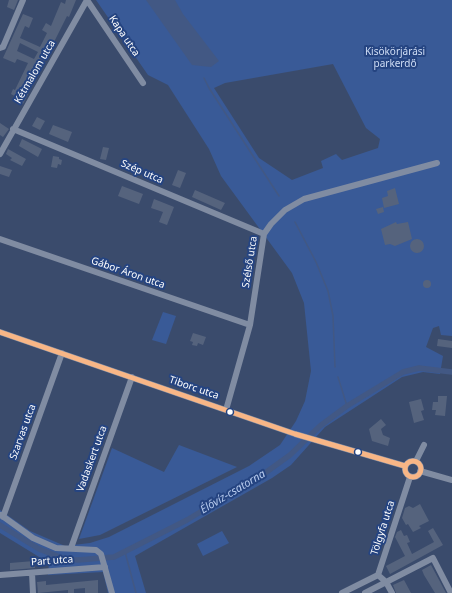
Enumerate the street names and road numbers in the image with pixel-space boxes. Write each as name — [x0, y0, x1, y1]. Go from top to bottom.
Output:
street label: Kapa utca — [106, 13, 142, 59]
street label: Kétmalom utca — [12, 38, 58, 106]
street label: Szép utca — [119, 158, 165, 186]
street label: Szélső utca — [240, 235, 260, 289]
street label: Gábor Áron utca — [90, 255, 166, 291]
street label: Tiborc utca — [168, 374, 220, 402]
street label: Szarvas utca — [7, 403, 39, 461]
street label: Vadaskert utca — [74, 424, 110, 494]
street label: Tölgyfa utca — [369, 499, 397, 557]
street label: Part utca — [31, 554, 73, 568]

